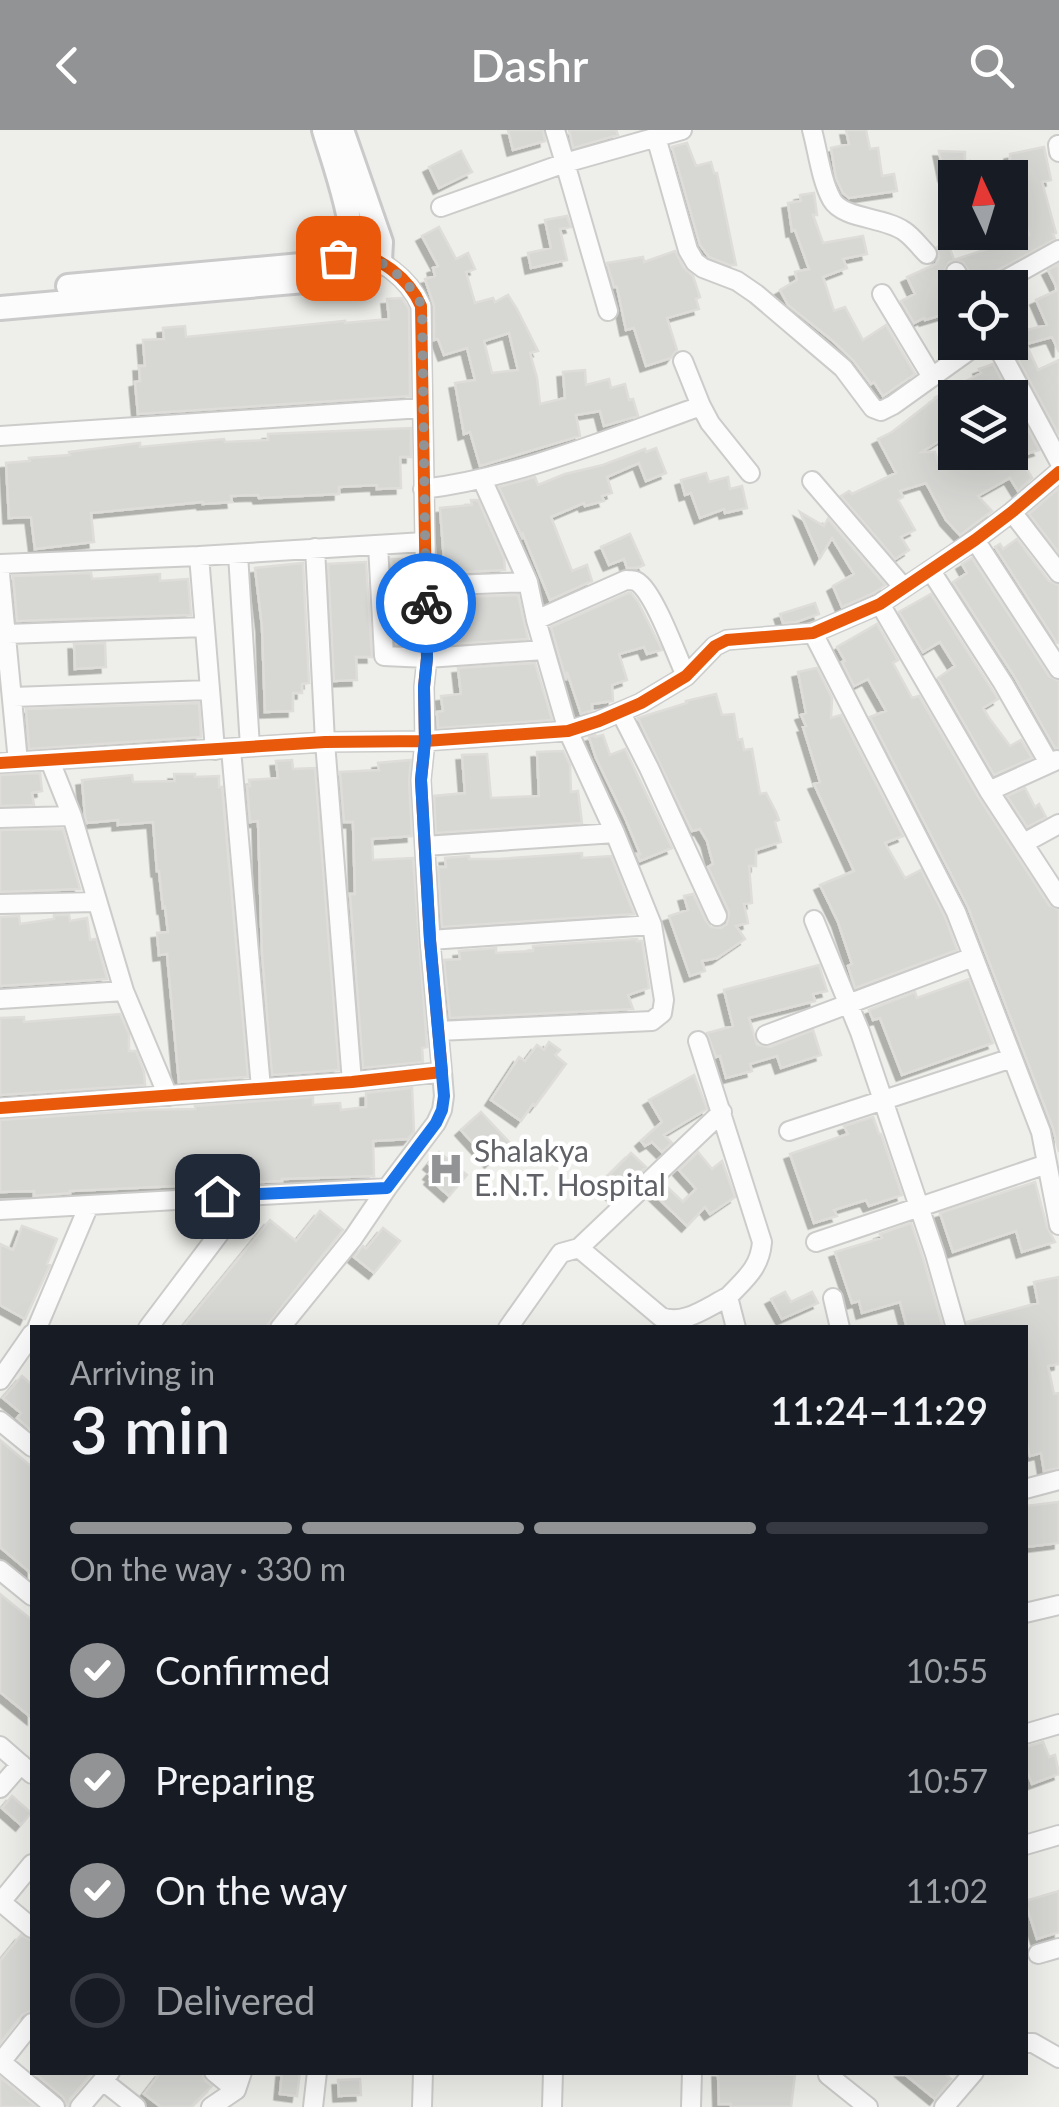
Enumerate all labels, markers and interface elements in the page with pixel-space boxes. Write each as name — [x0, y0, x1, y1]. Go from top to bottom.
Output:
icon: back — [40, 38, 95, 93]
text: Dashr — [471, 38, 588, 92]
icon: search — [964, 38, 1019, 93]
north arrow — [938, 160, 1028, 250]
map controls — [938, 160, 1028, 470]
pin — [296, 216, 381, 301]
icon: bag — [311, 231, 366, 286]
button: locate — [938, 270, 1028, 360]
button: layers — [938, 380, 1028, 470]
courier — [376, 553, 476, 653]
icon: bike — [399, 576, 454, 631]
place label: Shalakya E.N.T. Hospital — [474, 1132, 666, 1202]
hospital icon: Shalakya E.N.T. Hospital — [427, 1150, 465, 1188]
pin — [175, 1154, 260, 1239]
icon: home — [190, 1169, 245, 1224]
text: Arriving in — [70, 1353, 215, 1392]
text: 11:24–11:29 — [770, 1387, 988, 1433]
text: 3 min — [70, 1390, 230, 1468]
text: On the way · 330 m — [70, 1549, 346, 1588]
icon: check — [70, 1643, 125, 1698]
text: Confirmed — [155, 1647, 331, 1693]
text: 10:55 — [906, 1651, 988, 1690]
icon: check — [70, 1753, 125, 1808]
text: Preparing — [155, 1757, 315, 1803]
text: 10:57 — [906, 1761, 988, 1800]
icon: check — [70, 1863, 125, 1918]
text: On the way — [155, 1867, 347, 1913]
text: 11:02 — [906, 1871, 988, 1910]
text: Delivered — [155, 1977, 315, 2023]

